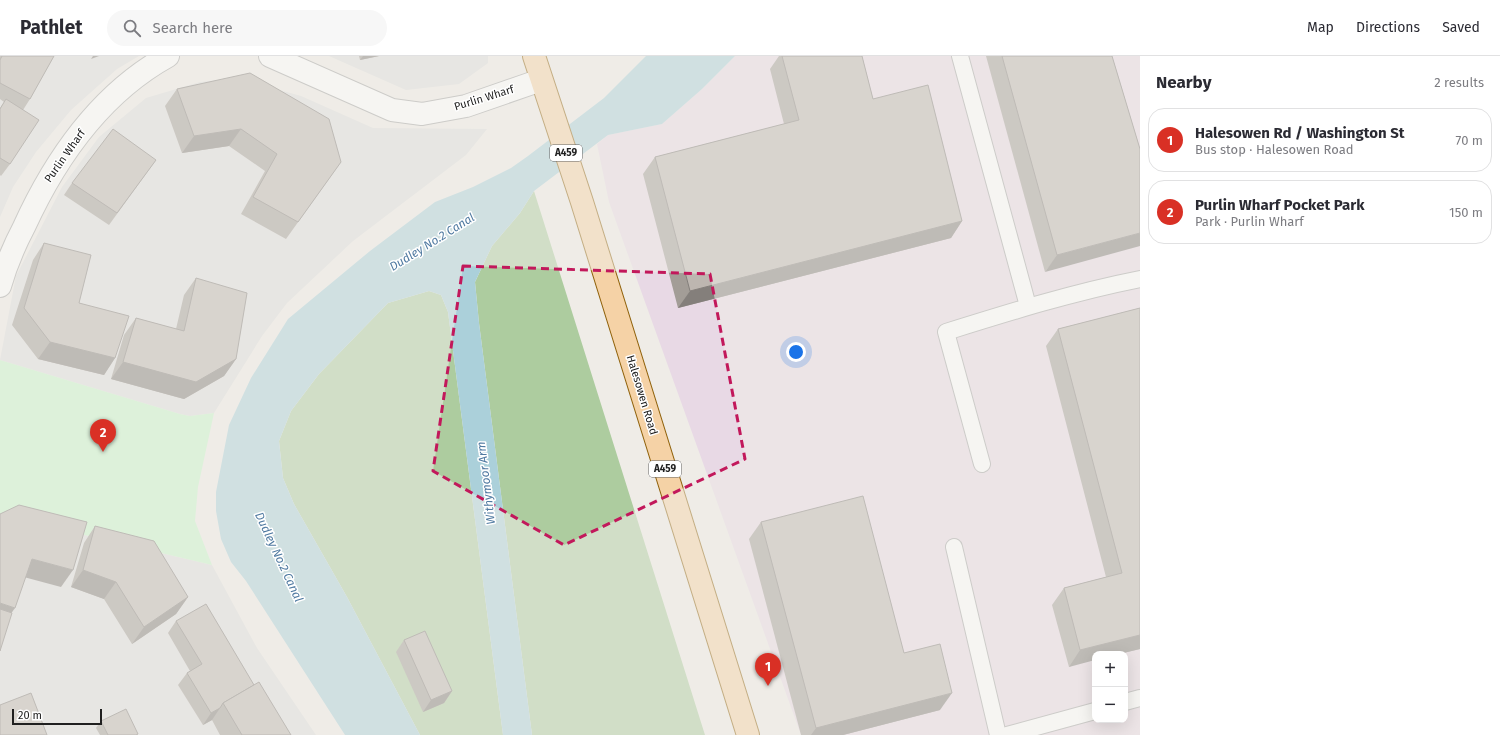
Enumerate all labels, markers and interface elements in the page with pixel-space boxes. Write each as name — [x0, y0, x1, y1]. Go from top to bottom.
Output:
search box — [107, 10, 387, 46]
text: Pathlet — [20, 16, 83, 39]
icon: search — [121, 17, 143, 39]
text: Search here — [153, 19, 233, 37]
text: Map — [1307, 19, 1334, 36]
text: Directions — [1356, 19, 1420, 36]
text: Saved — [1442, 19, 1480, 36]
text: Nearby — [1156, 72, 1211, 93]
text: 2 results — [1434, 75, 1484, 90]
street label: Purlin Wharf — [453, 82, 517, 113]
text: Halesowen Rd / Washington St — [1195, 124, 1405, 142]
street label: Purlin Wharf — [42, 126, 89, 185]
text: 1 — [1167, 133, 1173, 148]
text: 70 m — [1456, 133, 1483, 148]
text: Bus stop · Halesowen Road — [1195, 142, 1354, 157]
road number: A459 — [550, 145, 582, 161]
text: Purlin Wharf Pocket Park — [1195, 196, 1365, 214]
text: 2 — [1167, 205, 1173, 220]
text: 150 m — [1449, 205, 1483, 220]
water label: Dudley No.2 Canal — [387, 210, 477, 274]
text: Park · Purlin Wharf — [1195, 214, 1304, 229]
your location — [786, 342, 806, 362]
street label: Halesowen Road — [624, 354, 660, 436]
pin: 2 — [90, 419, 116, 452]
water label: Withymoor Arm — [474, 441, 498, 525]
road number: A459 — [649, 461, 681, 477]
water label: Dudley No.2 Canal — [252, 510, 306, 604]
map controls — [1092, 651, 1128, 723]
button: + — [1092, 651, 1128, 687]
pin: 1 — [755, 653, 781, 686]
button: − — [1092, 687, 1128, 723]
scale bar — [12, 707, 102, 726]
text: 20 m — [18, 709, 42, 722]

